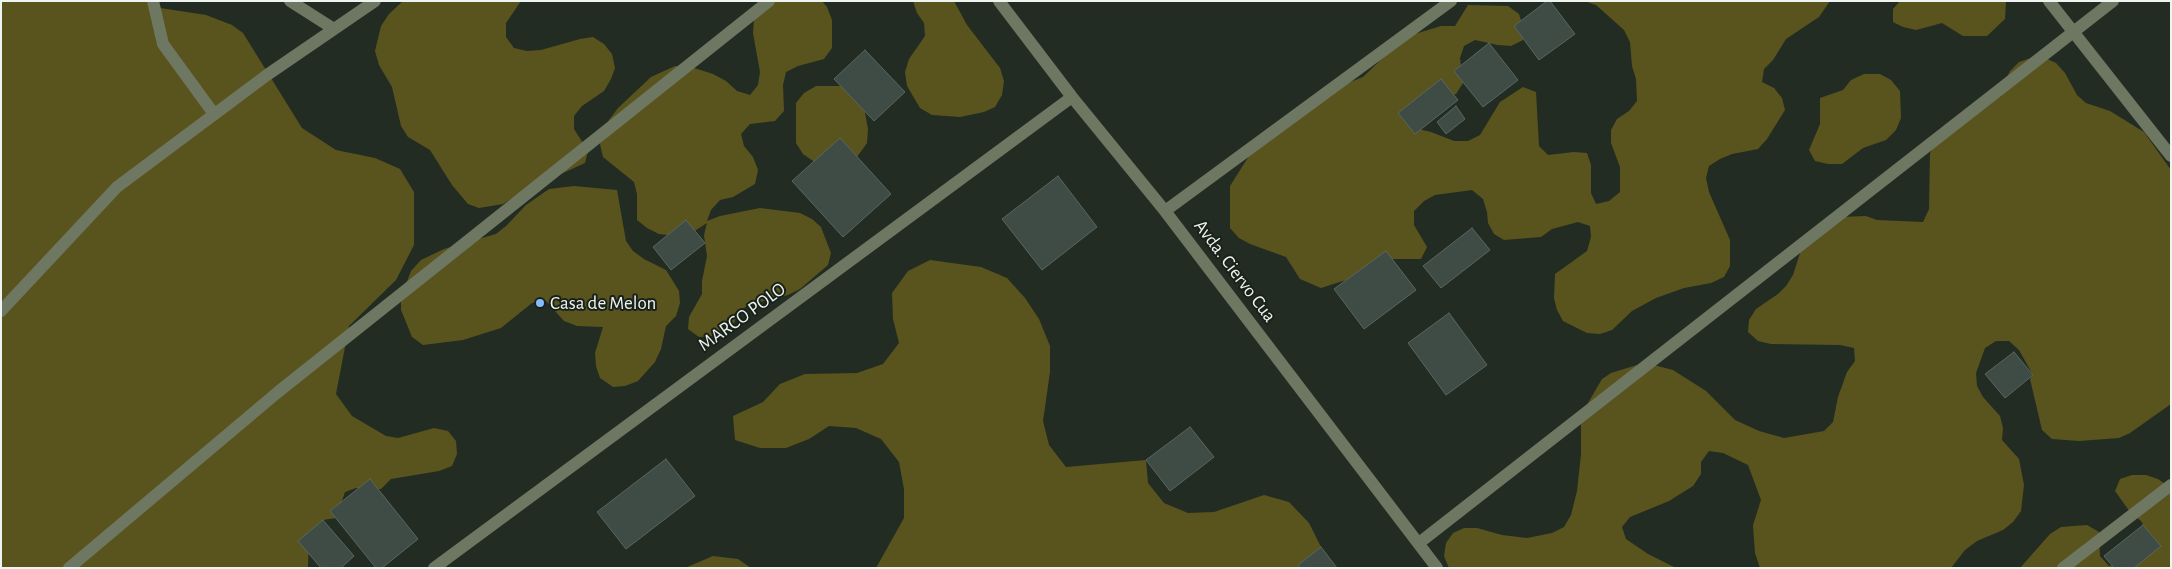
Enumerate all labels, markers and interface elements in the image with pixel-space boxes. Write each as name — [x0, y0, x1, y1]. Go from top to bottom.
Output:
street label: Avda. Ciervo Cua — [1189, 215, 1281, 327]
street label: MARCO POLO — [694, 278, 790, 356]
place label: Casa de Melon — [550, 292, 656, 314]
marker: Casa de Melon — [534, 297, 546, 309]

